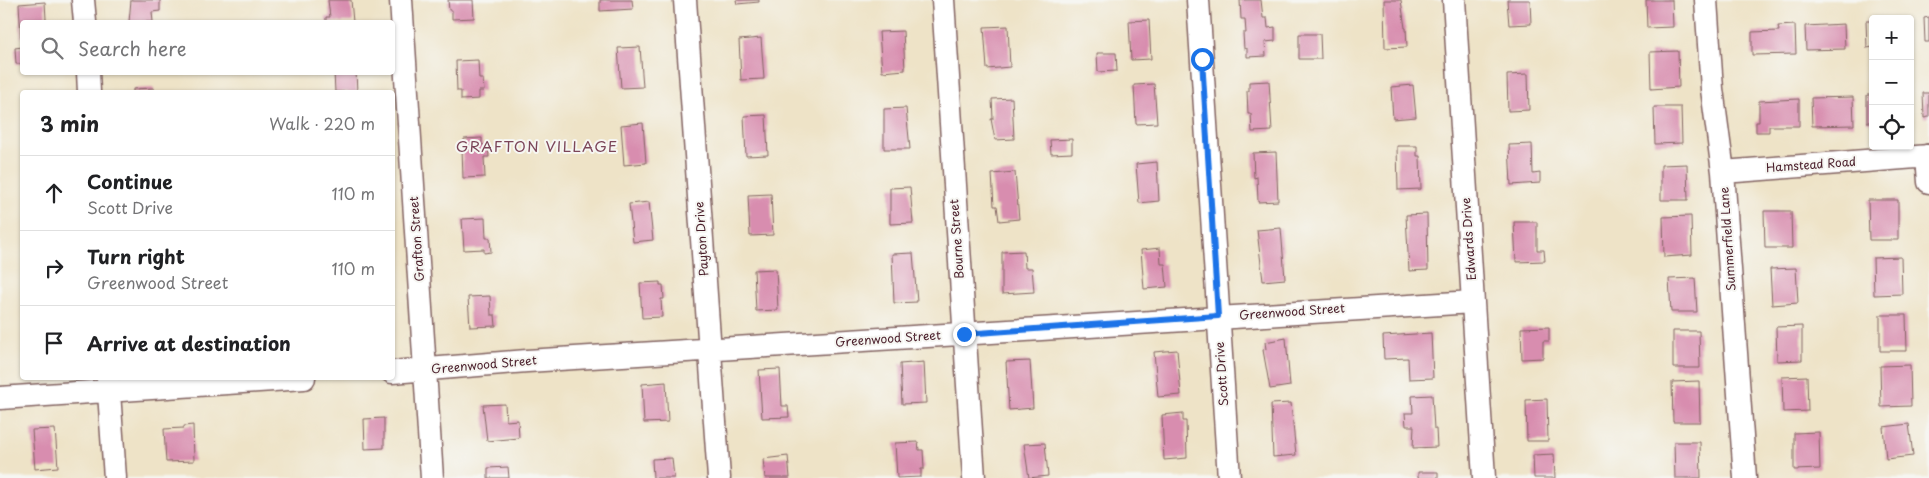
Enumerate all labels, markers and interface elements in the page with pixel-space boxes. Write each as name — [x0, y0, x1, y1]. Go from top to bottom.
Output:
map controls — [1869, 15, 1914, 150]
button: + — [1869, 15, 1914, 60]
search box — [20, 20, 395, 75]
icon: search — [38, 34, 66, 62]
text: Search here — [78, 34, 187, 62]
route start — [1191, 48, 1214, 71]
button: − — [1869, 60, 1914, 105]
button: locate — [1869, 105, 1914, 150]
text: 3 min — [40, 107, 99, 139]
text: Walk · 220 m — [269, 111, 375, 135]
district label: GRAFTON VILLAGE — [456, 134, 618, 157]
street label: Hamstead Road — [1765, 152, 1857, 176]
text: Continue — [87, 167, 173, 195]
icon: ahead — [40, 179, 68, 207]
text: 110 m — [332, 181, 375, 205]
street label: Summerfield Lane — [1714, 186, 1740, 292]
text: Scott Drive — [87, 195, 173, 219]
street label: Grafton Street — [404, 196, 428, 282]
street label: Edwards Drive — [1456, 197, 1480, 281]
street label: Bourne Street — [944, 198, 968, 280]
street label: Payton Drive — [689, 201, 713, 277]
text: Turn right — [87, 242, 185, 270]
icon: right — [40, 254, 68, 282]
text: 110 m — [332, 256, 375, 280]
text: Greenwood Street — [87, 270, 228, 294]
street label: Greenwood Street — [1238, 298, 1346, 324]
route end — [953, 323, 976, 346]
street label: Greenwood Street — [834, 325, 942, 351]
icon: arrive — [40, 329, 68, 357]
text: Arrive at destination — [87, 329, 291, 357]
street label: Scott Drive — [1210, 341, 1232, 407]
street label: Greenwood Street — [430, 350, 538, 378]

